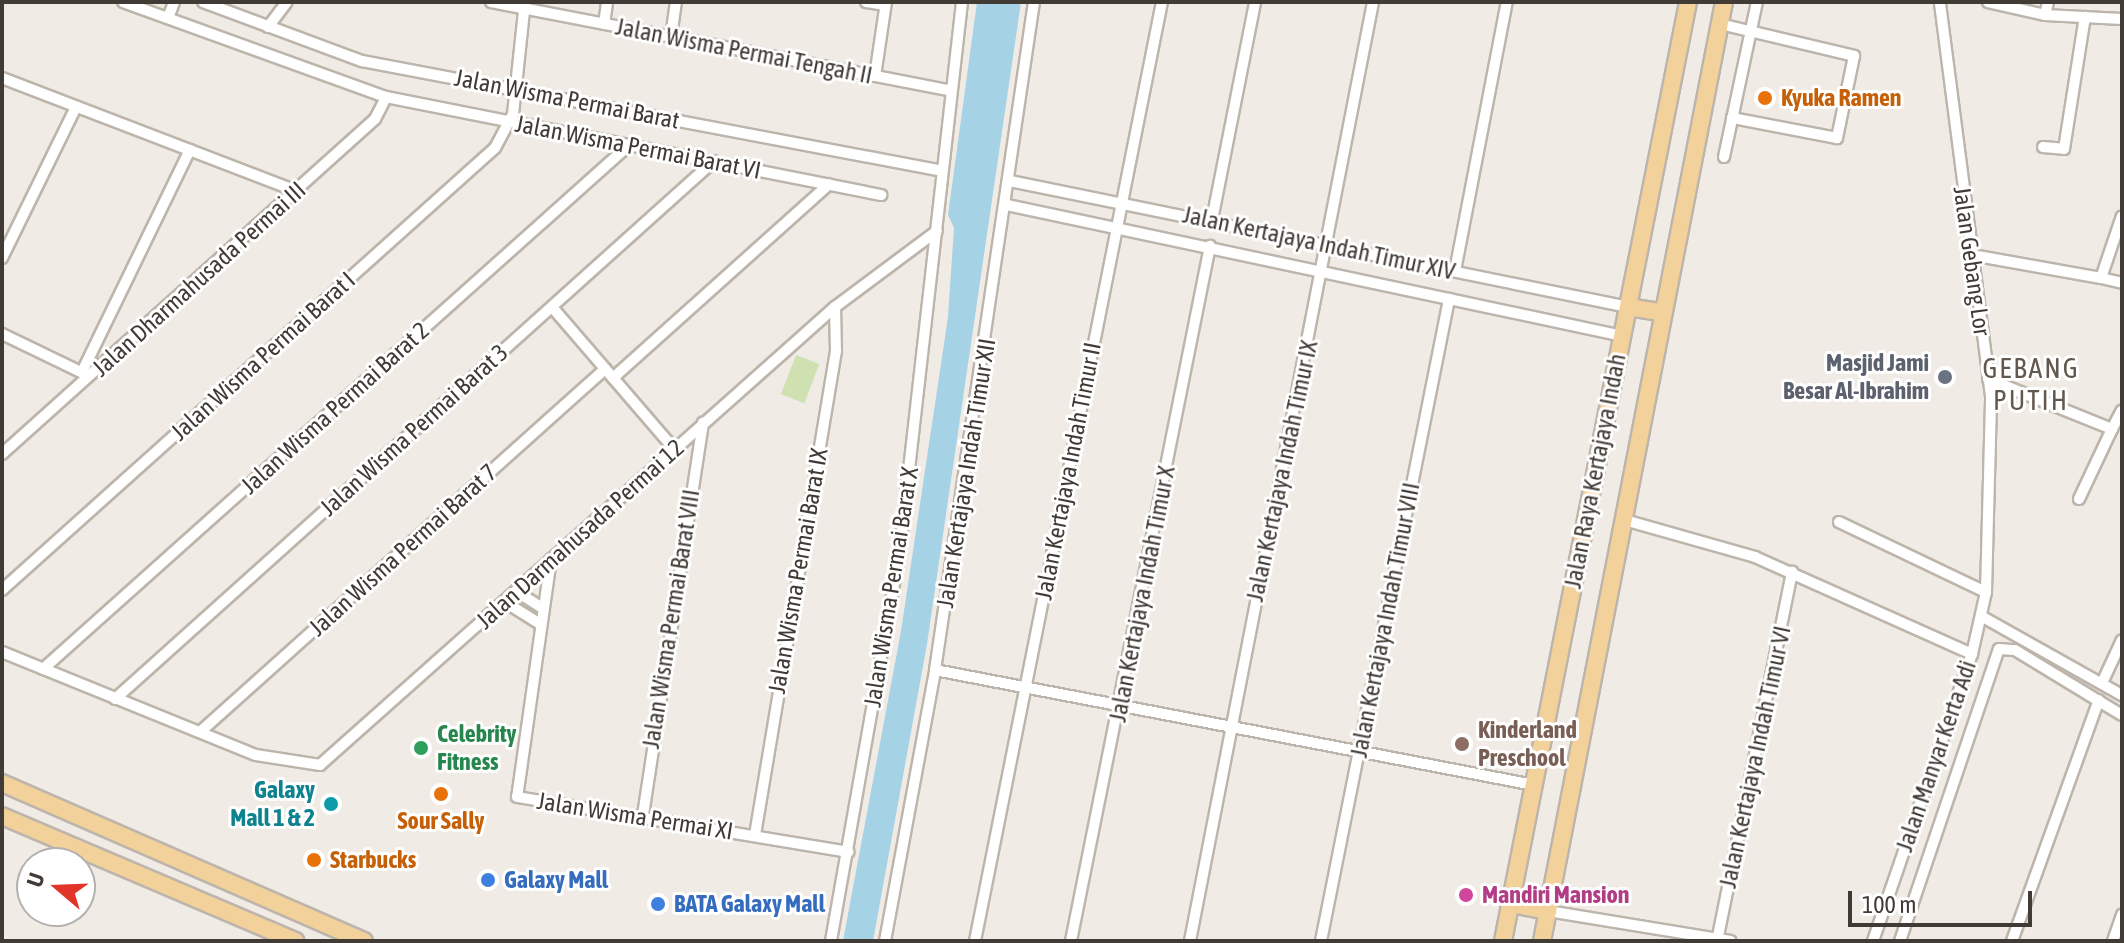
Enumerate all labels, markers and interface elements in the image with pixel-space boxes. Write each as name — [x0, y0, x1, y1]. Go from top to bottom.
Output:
street label: Jalan Wisma Permai Tengah II — [613, 12, 875, 90]
street label: Jalan Wisma Permai Barat — [452, 63, 682, 135]
place label: Kyuka Ramen — [1781, 84, 1902, 112]
marker: Kyuka Ramen — [1756, 89, 1774, 107]
street label: Jalan Wisma Permai Barat VI — [513, 109, 763, 185]
street label: Jalan Dharmahusada Permai III — [86, 176, 312, 382]
street label: Jalan Gebang Lor — [1947, 185, 1997, 337]
street label: Jalan Kertajaya Indah Timur XIV — [1180, 200, 1458, 286]
street label: Jalan Wisma Permai Barat I — [165, 266, 361, 446]
street label: Jalan Wisma Permai Barat 2 — [235, 316, 435, 500]
street label: Jalan Kertajaya Indah Timur XII — [930, 336, 1002, 610]
street label: Jalan Wisma Permai Barat 3 — [314, 338, 514, 522]
street label: Jalan Kertajaya Indah Timur IX — [1240, 338, 1324, 604]
street label: Jalan Kertajaya Indah Timur II — [1029, 340, 1107, 602]
place label: Masjid Jami Besar Al-Ibrahim — [1783, 349, 1929, 405]
street label: Jalan Raya Kertajaya Indah — [1558, 351, 1632, 591]
district label: GEBANG PUTIH — [1982, 351, 2080, 417]
marker: Masjid Jami Besar Al-Ibrahim — [1936, 368, 1954, 386]
street label: Jalan Darmahusada Permai 12 — [470, 433, 690, 635]
street label: Jalan Wisma Permai Barat IX — [762, 446, 834, 696]
street label: Jalan Wisma Permai Barat 7 — [303, 458, 503, 642]
street label: Jalan Kertajaya Indah Timur X — [1103, 464, 1181, 724]
street label: Jalan Wisma Permai Barat X — [858, 465, 924, 709]
street label: Jalan Kertajaya Indah Timur VIII — [1344, 480, 1426, 760]
street label: Jalan Wisma Permai Barat VIII — [636, 487, 706, 751]
street label: Jalan Kertajaya Indah Timur VI — [1713, 623, 1797, 891]
street label: Jalan Manyar Kerta Adi — [1890, 657, 1982, 855]
place label: Kinderland Preschool — [1478, 716, 1577, 772]
place label: Celebrity Fitness — [437, 720, 516, 776]
marker: Kinderland Preschool — [1453, 735, 1471, 753]
marker: Celebrity Fitness — [412, 739, 430, 757]
place label: Galaxy Mall 1 & 2 — [230, 776, 315, 832]
marker: Sour Sally — [432, 785, 450, 803]
street label: Jalan Wisma Permai XI — [535, 786, 735, 846]
marker: Galaxy Mall 1 & 2 — [322, 795, 340, 813]
place label: Sour Sally — [398, 807, 484, 835]
place label: Starbucks — [330, 846, 416, 874]
north arrow — [16, 847, 96, 927]
marker: Starbucks — [305, 851, 323, 869]
place label: Galaxy Mall — [504, 866, 608, 894]
text: U — [21, 869, 50, 890]
marker: Galaxy Mall — [479, 871, 497, 889]
scale bar — [1852, 875, 2036, 925]
place label: Mandiri Mansion — [1482, 881, 1629, 909]
marker: Mandiri Mansion — [1457, 886, 1475, 904]
place label: BATA Galaxy Mall — [674, 890, 825, 918]
text: 100 m — [1862, 891, 1916, 918]
marker: BATA Galaxy Mall — [649, 895, 667, 913]

